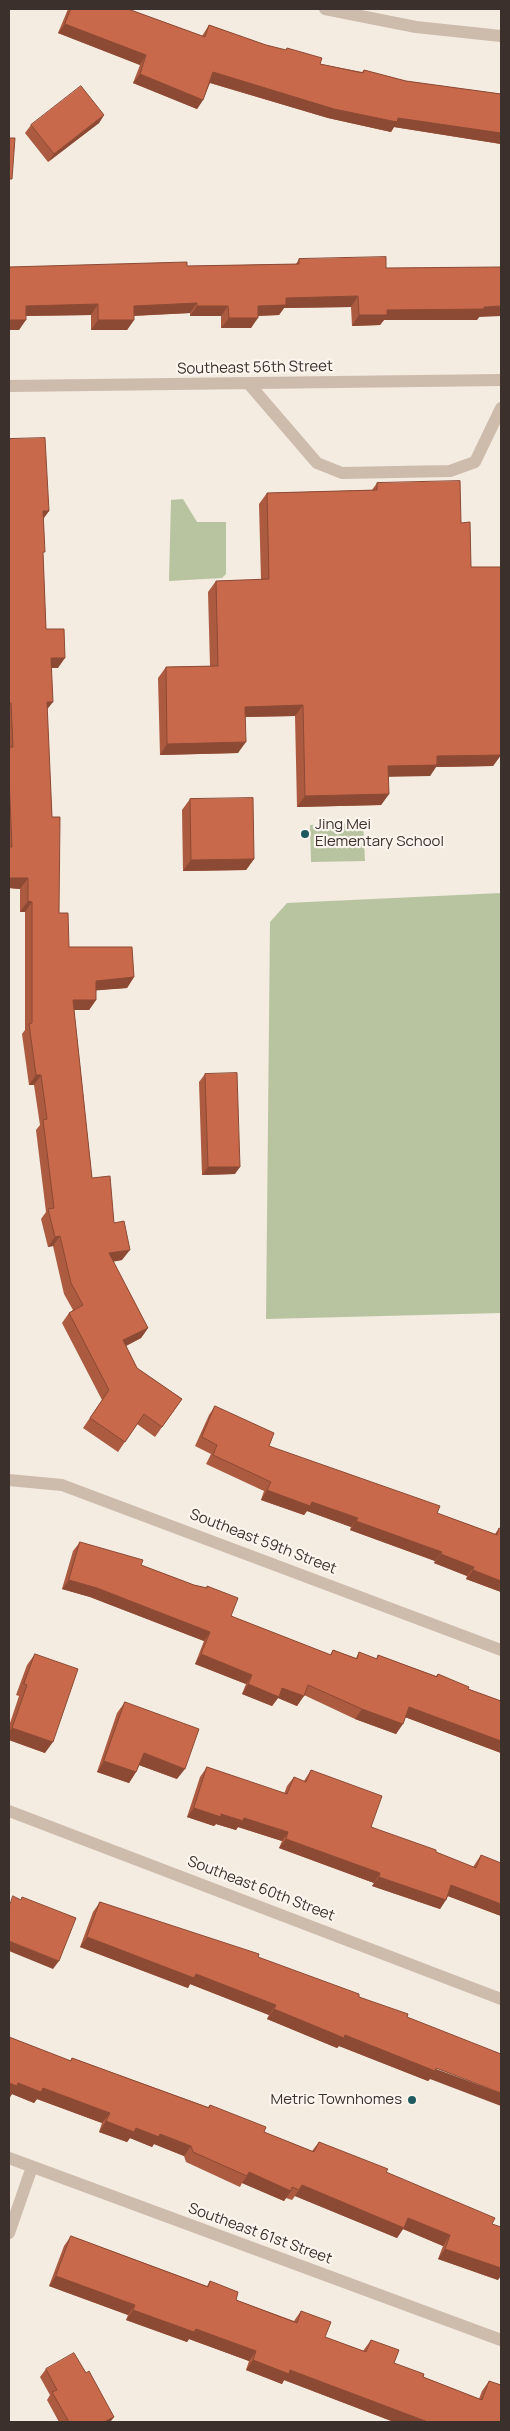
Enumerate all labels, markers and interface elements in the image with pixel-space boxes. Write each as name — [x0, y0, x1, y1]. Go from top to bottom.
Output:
street label: Southeast 56th Street — [177, 358, 333, 378]
place label: Jing Mei Elementary School — [315, 816, 444, 851]
marker: Jing Mei Elementary School — [299, 828, 311, 840]
street label: Southeast 59th Street — [187, 1506, 339, 1578]
street label: Southeast 60th Street — [185, 1853, 337, 1925]
place label: Metric Townhomes — [271, 2091, 402, 2109]
marker: Metric Townhomes — [406, 2094, 418, 2106]
street label: Southeast 61st Street — [186, 2200, 334, 2268]

